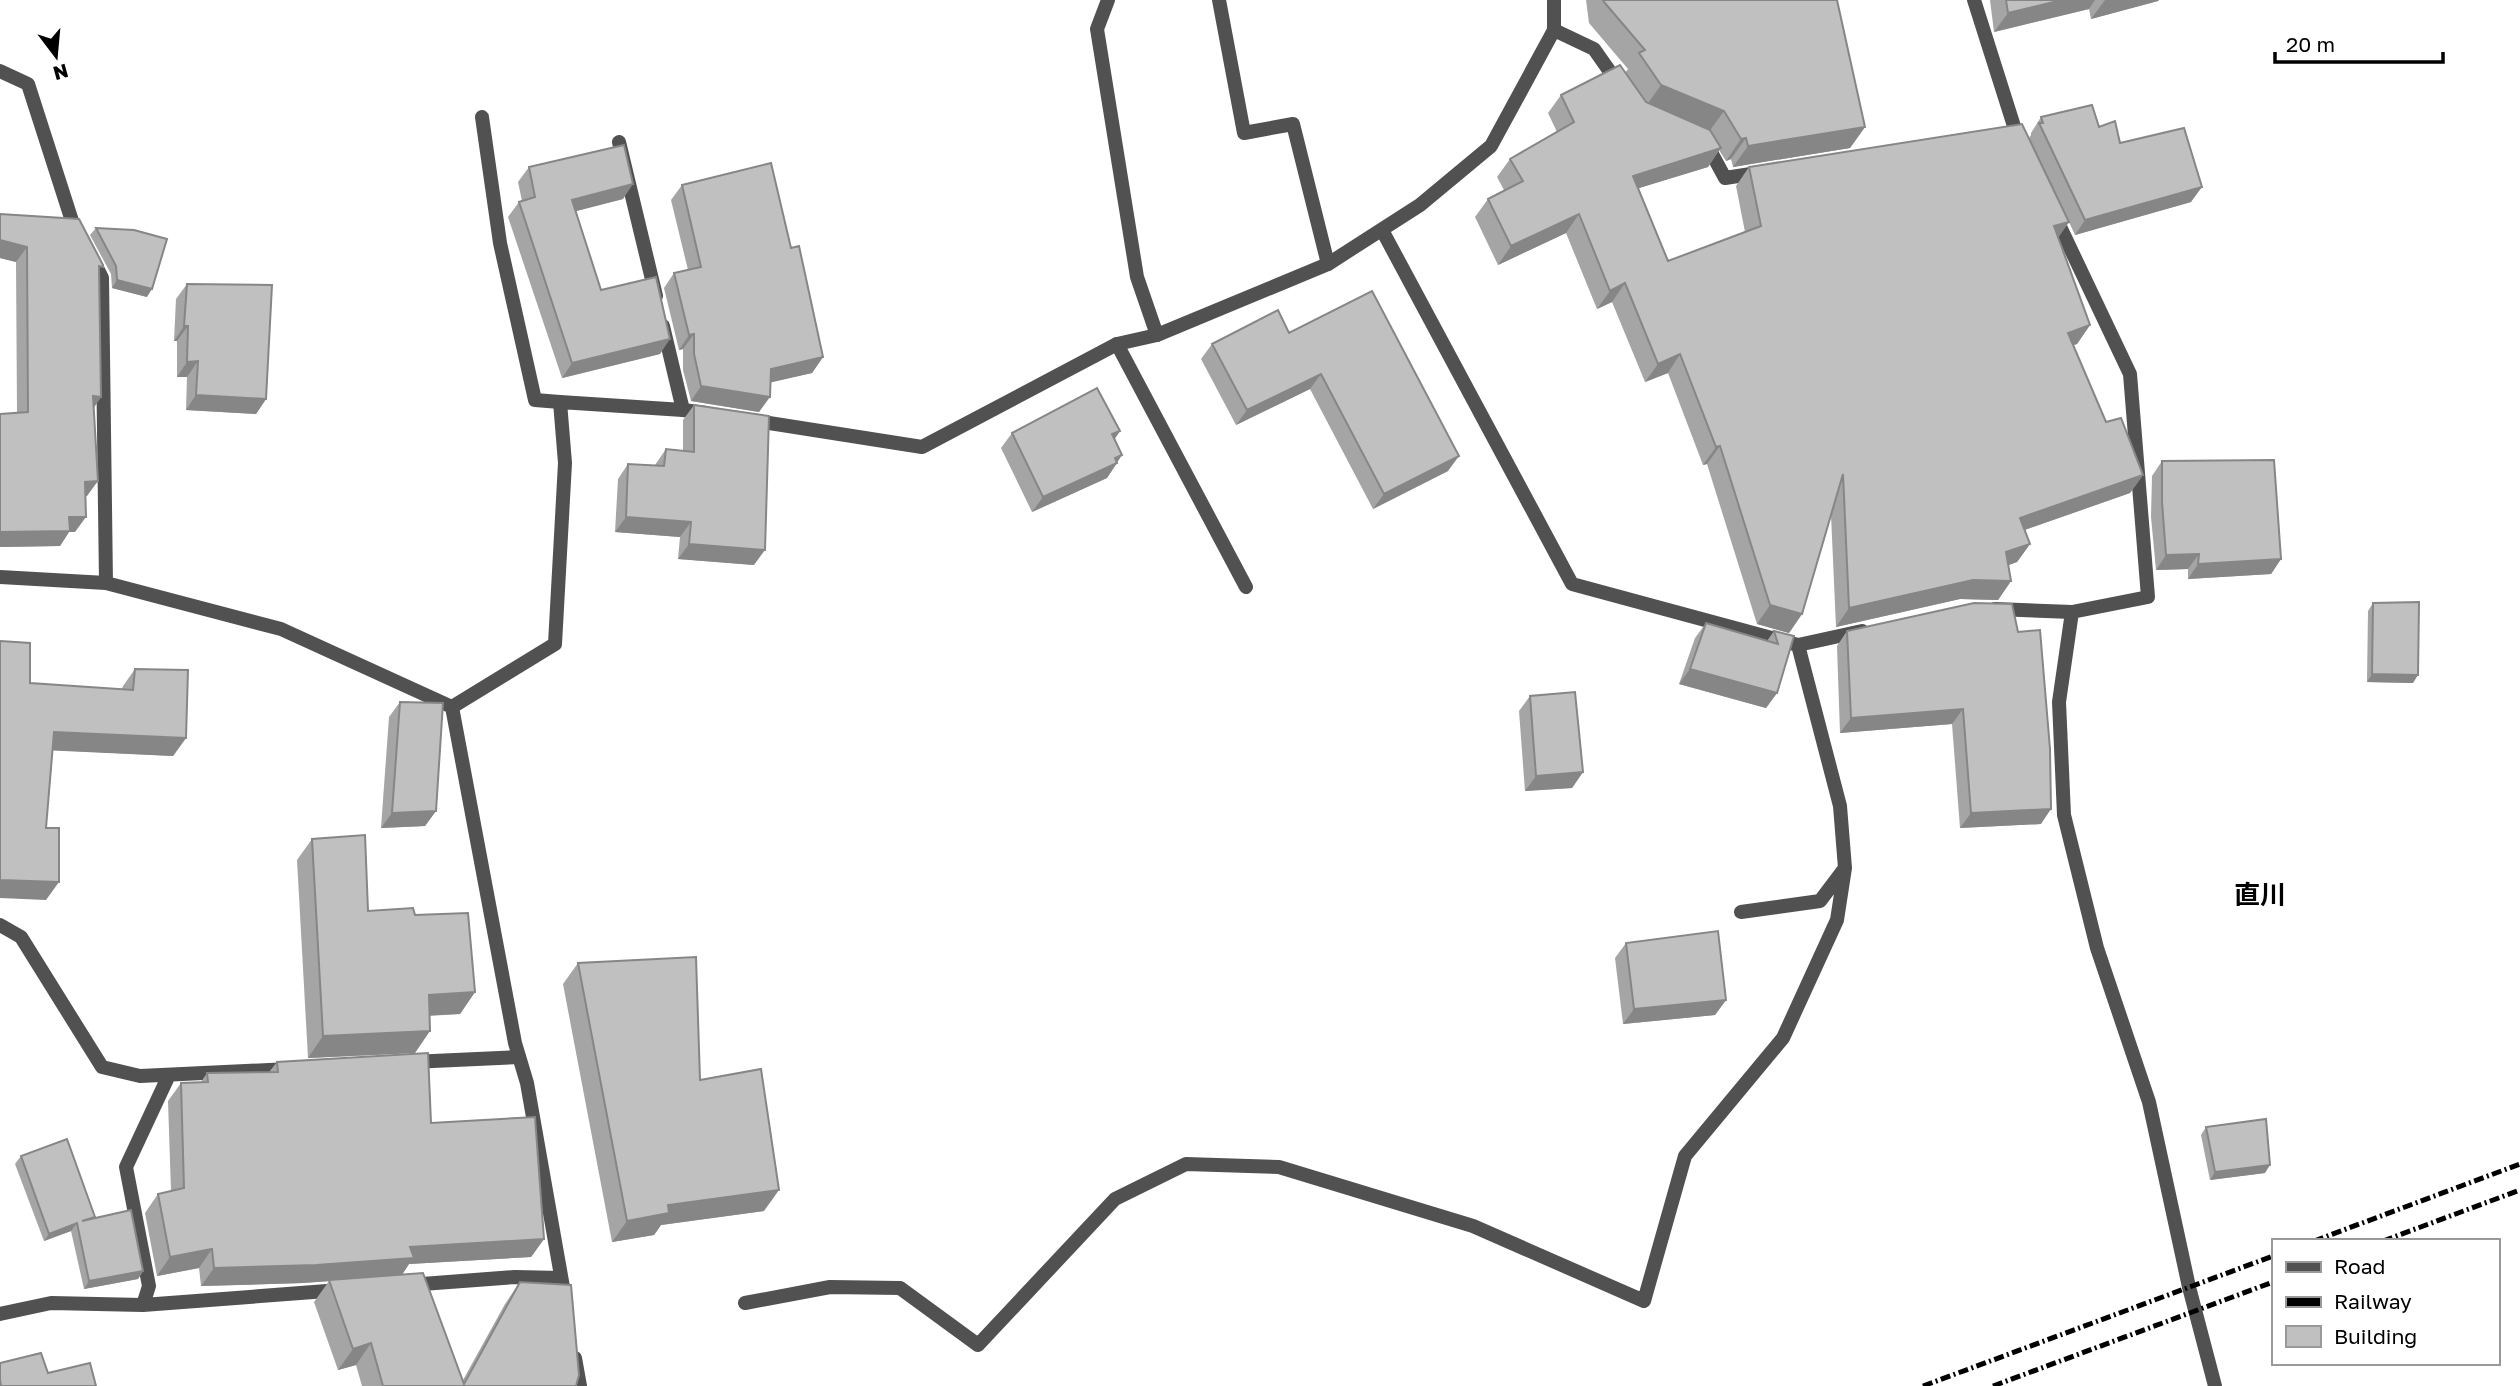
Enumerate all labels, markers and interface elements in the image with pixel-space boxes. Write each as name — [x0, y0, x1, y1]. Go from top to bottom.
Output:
north arrow — [21, 21, 91, 91]
scale bar — [2275, 21, 2443, 65]
text: 20 m — [2286, 31, 2335, 57]
text: N — [51, 60, 71, 86]
district label: 直川 — [2234, 879, 2286, 910]
legend — [2272, 1239, 2499, 1365]
text: Road — [2334, 1253, 2385, 1279]
text: Railway — [2334, 1288, 2412, 1314]
text: Building — [2334, 1323, 2417, 1349]

